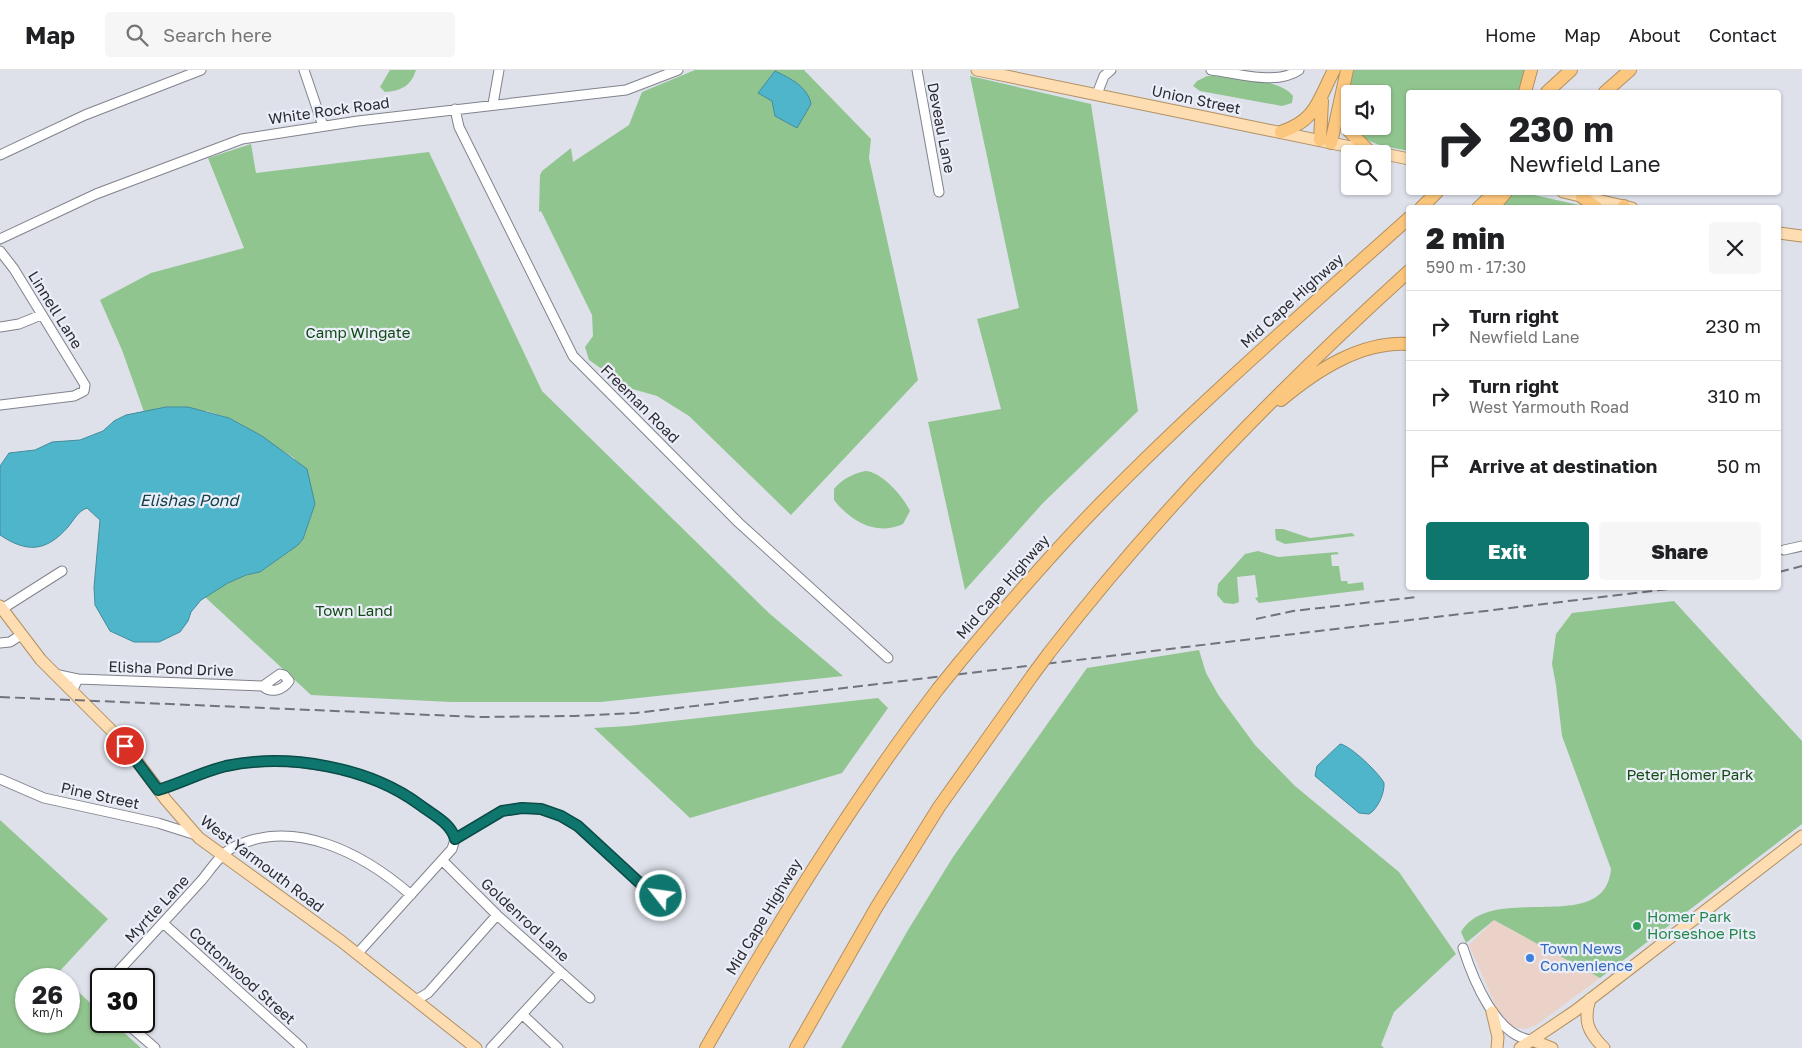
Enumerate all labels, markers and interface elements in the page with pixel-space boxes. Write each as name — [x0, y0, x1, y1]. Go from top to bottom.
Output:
search box — [105, 12, 455, 57]
text: Map — [25, 20, 75, 49]
icon: search — [123, 21, 151, 49]
text: Search here — [163, 23, 272, 46]
text: Home — [1485, 24, 1536, 46]
text: Map — [1564, 24, 1601, 46]
text: About — [1629, 24, 1681, 46]
text: Contact — [1709, 24, 1777, 46]
street label: Deveau Lane — [924, 81, 960, 175]
street label: Union Street — [1150, 81, 1242, 117]
map controls — [1341, 85, 1391, 195]
button: sound — [1341, 85, 1391, 135]
street label: White Rock Road — [267, 93, 391, 127]
text: 230 m — [1509, 108, 1614, 150]
icon: right — [1426, 110, 1491, 175]
button: search — [1341, 145, 1391, 195]
text: Newfield Lane — [1509, 150, 1661, 177]
text: 2 min — [1426, 220, 1505, 256]
button: close — [1709, 222, 1761, 274]
street label: Mid Cape Highway — [1236, 249, 1347, 351]
text: 590 m · 17:30 — [1426, 257, 1526, 277]
street label: Linnell Lane — [25, 267, 87, 352]
text: Turn right — [1469, 304, 1559, 327]
icon: right — [1426, 312, 1454, 340]
text: 230 m — [1706, 314, 1761, 337]
park label: Camp Wingate — [306, 323, 411, 341]
text: Newfield Lane — [1469, 327, 1579, 347]
street label: Freeman Road — [598, 360, 684, 446]
text: Turn right — [1469, 374, 1559, 397]
icon: right — [1426, 382, 1454, 410]
text: 310 m — [1707, 384, 1761, 407]
text: West Yarmouth Road — [1469, 397, 1629, 417]
icon: arrive — [1426, 452, 1454, 480]
text: Arrive at destination — [1469, 454, 1657, 477]
text: 50 m — [1717, 454, 1761, 477]
water label: Elishas Pond — [140, 490, 240, 510]
button: Exit — [1426, 522, 1589, 580]
button: Share — [1599, 522, 1761, 580]
street label: Mid Cape Highway — [952, 530, 1053, 642]
park label: Town Land — [315, 601, 393, 619]
street label: Elisha Pond Drive — [108, 657, 234, 679]
pin — [104, 725, 146, 767]
icon: arrive — [111, 732, 139, 760]
park label: Peter Homer Park — [1626, 765, 1754, 783]
street label: Pine Street — [59, 778, 141, 812]
street label: West Yarmouth Road — [197, 811, 328, 916]
street label: Mid Cape Highway — [721, 855, 805, 978]
position arrow — [634, 869, 686, 921]
street label: Myrtle Lane — [120, 871, 192, 946]
street label: Goldenrod Lane — [478, 874, 574, 965]
place label: Homer Park Horseshoe Pits — [1647, 907, 1756, 942]
marker: Homer Park Horseshoe Pits — [1631, 920, 1643, 932]
street label: Cottonwood Street — [186, 923, 299, 1028]
place label: Town News Convenience — [1540, 939, 1633, 974]
marker: Town News Convenience — [1524, 952, 1536, 964]
speed limit sign: 30 — [90, 968, 155, 1033]
text: 26 — [32, 979, 63, 1010]
text: km/h — [32, 1005, 63, 1020]

